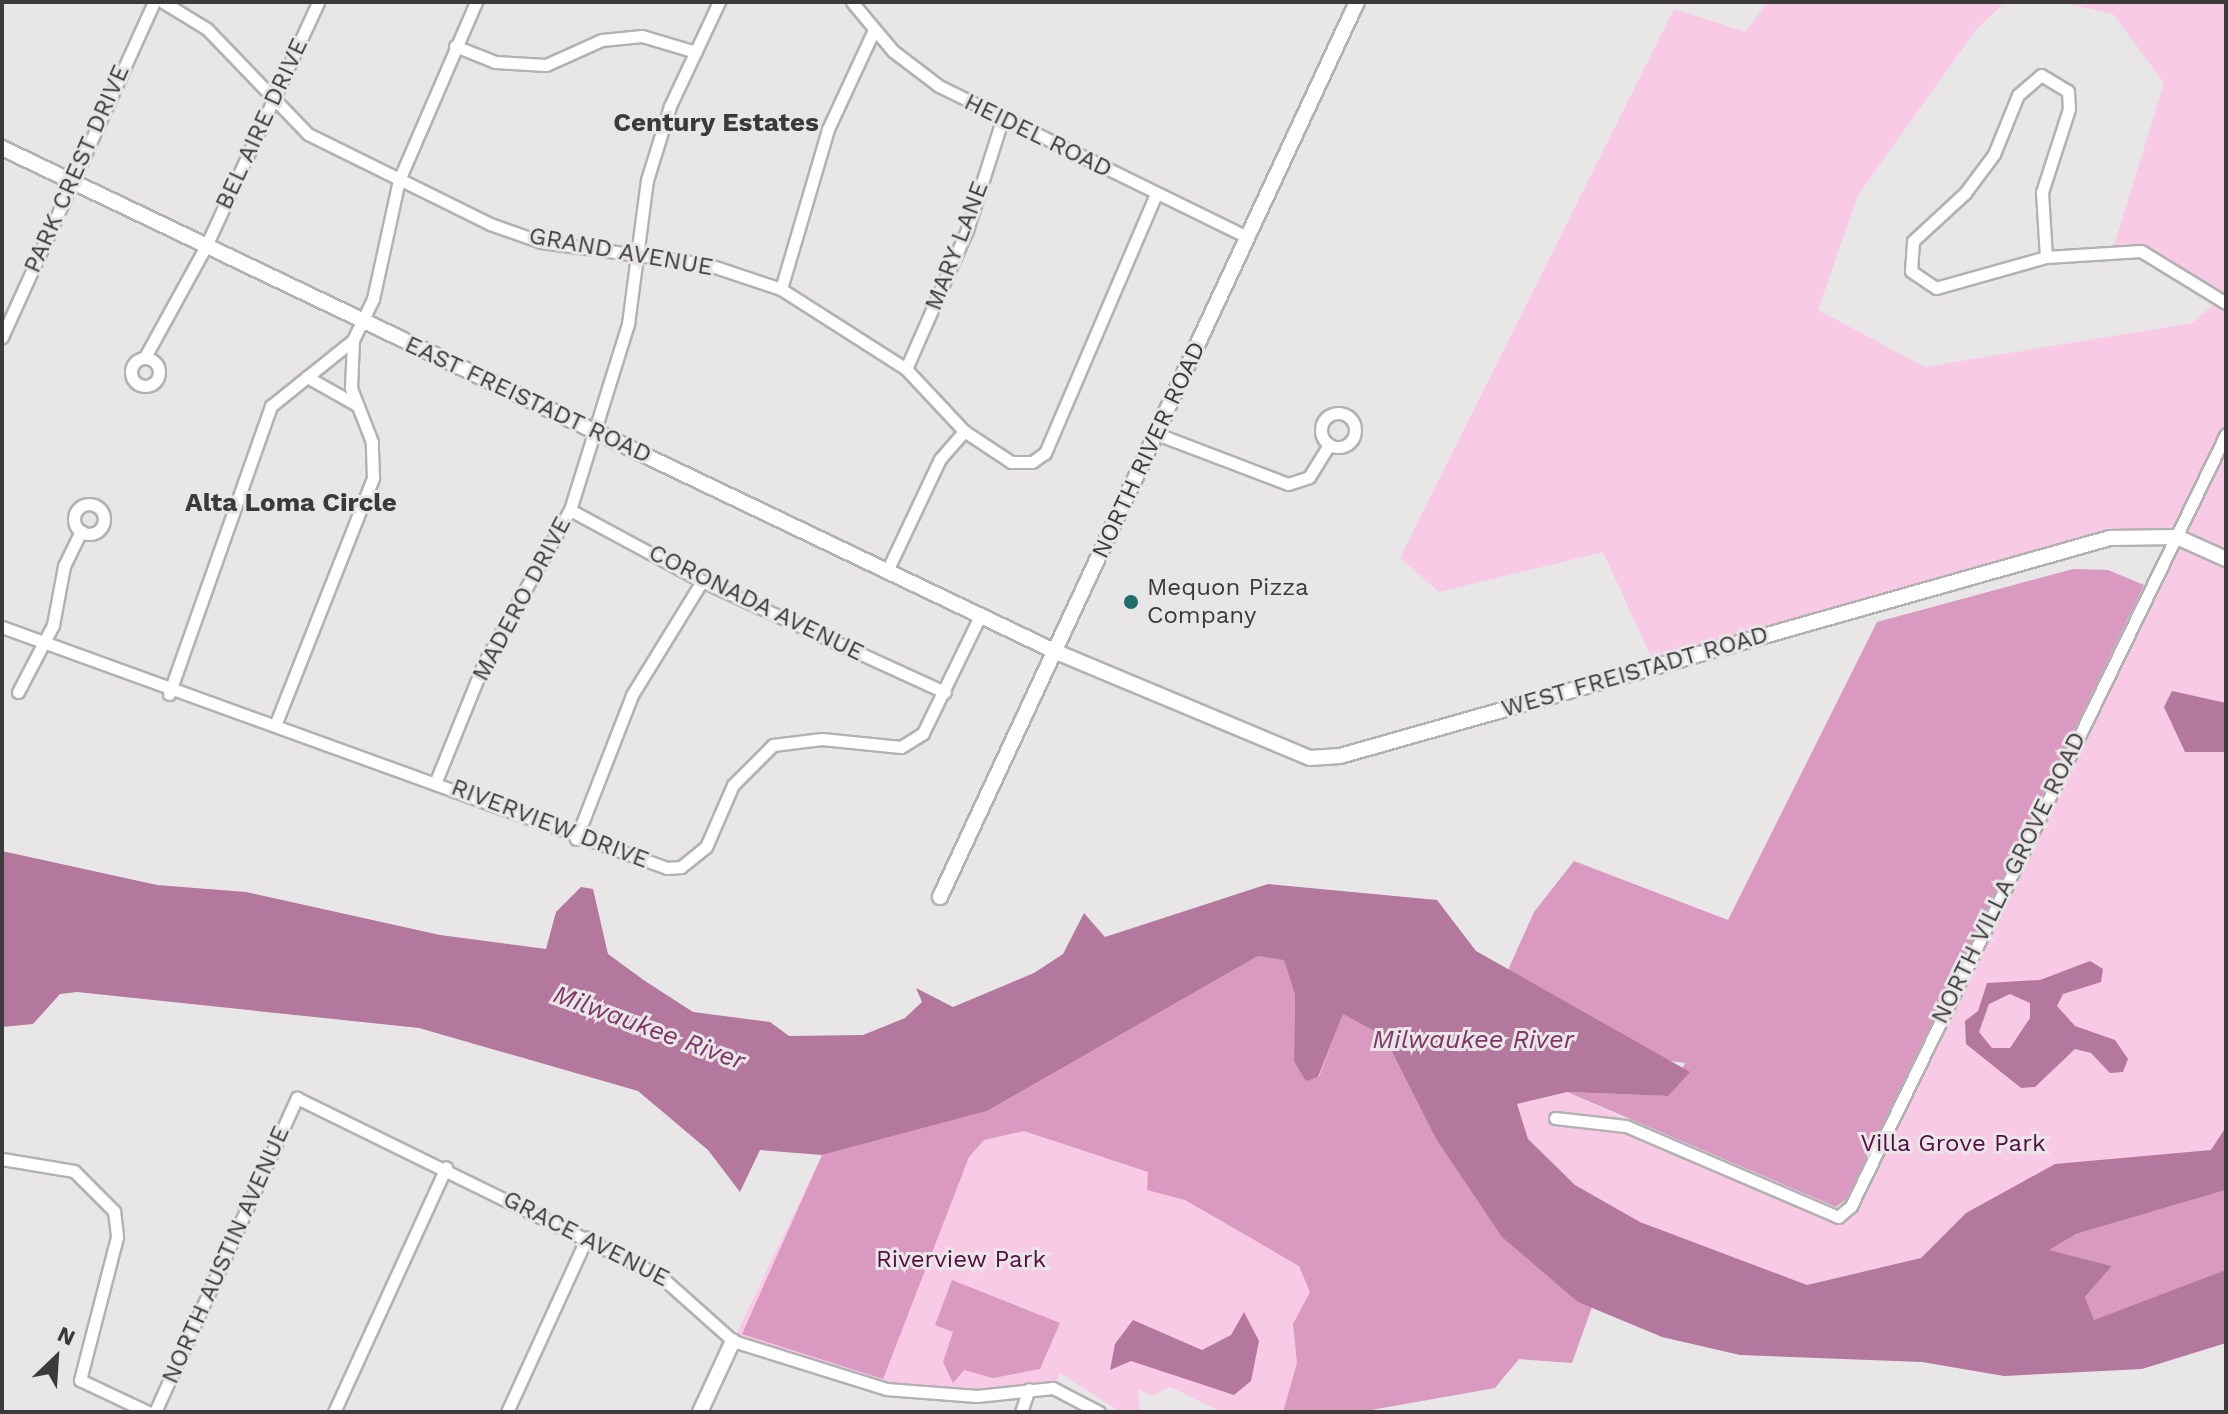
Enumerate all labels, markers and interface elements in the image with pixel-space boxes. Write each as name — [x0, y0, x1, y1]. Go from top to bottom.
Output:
street label: BEL AIRE DRIVE — [209, 33, 315, 215]
street label: PARK CREST DRIVE — [18, 60, 136, 278]
street label: HEIDEL ROAD — [959, 88, 1117, 184]
district label: Century Estates — [613, 107, 819, 139]
street label: MARY LANE — [919, 177, 995, 315]
street label: GRAND AVENUE — [526, 222, 716, 282]
street label: EAST FREISTADT ROAD — [400, 330, 656, 470]
street label: NORTH RIVER ROAD — [1086, 337, 1212, 563]
district label: Alta Loma Circle — [185, 487, 397, 519]
street label: MADERO DRIVE — [467, 512, 577, 686]
street label: CORONADA AVENUE — [643, 538, 869, 668]
place label: Mequon Pizza Company — [1147, 574, 1309, 630]
marker: Mequon Pizza Company — [1122, 593, 1140, 611]
street label: WEST FREISTADT ROAD — [1498, 620, 1772, 724]
street label: NORTH VILLA GROVE ROAD — [1925, 727, 2093, 1029]
street label: RIVERVIEW DRIVE — [447, 773, 653, 875]
water label: Milwaukee River — [549, 979, 749, 1077]
water label: Milwaukee River — [1372, 1024, 1574, 1056]
street label: NORTH AUSTIN AVENUE — [156, 1121, 296, 1389]
park label: Villa Grove Park — [1860, 1130, 2046, 1158]
street label: GRACE AVENUE — [498, 1184, 674, 1294]
park label: Riverview Park — [876, 1246, 1046, 1274]
north arrow — [16, 1318, 96, 1398]
text: N — [54, 1321, 79, 1351]

